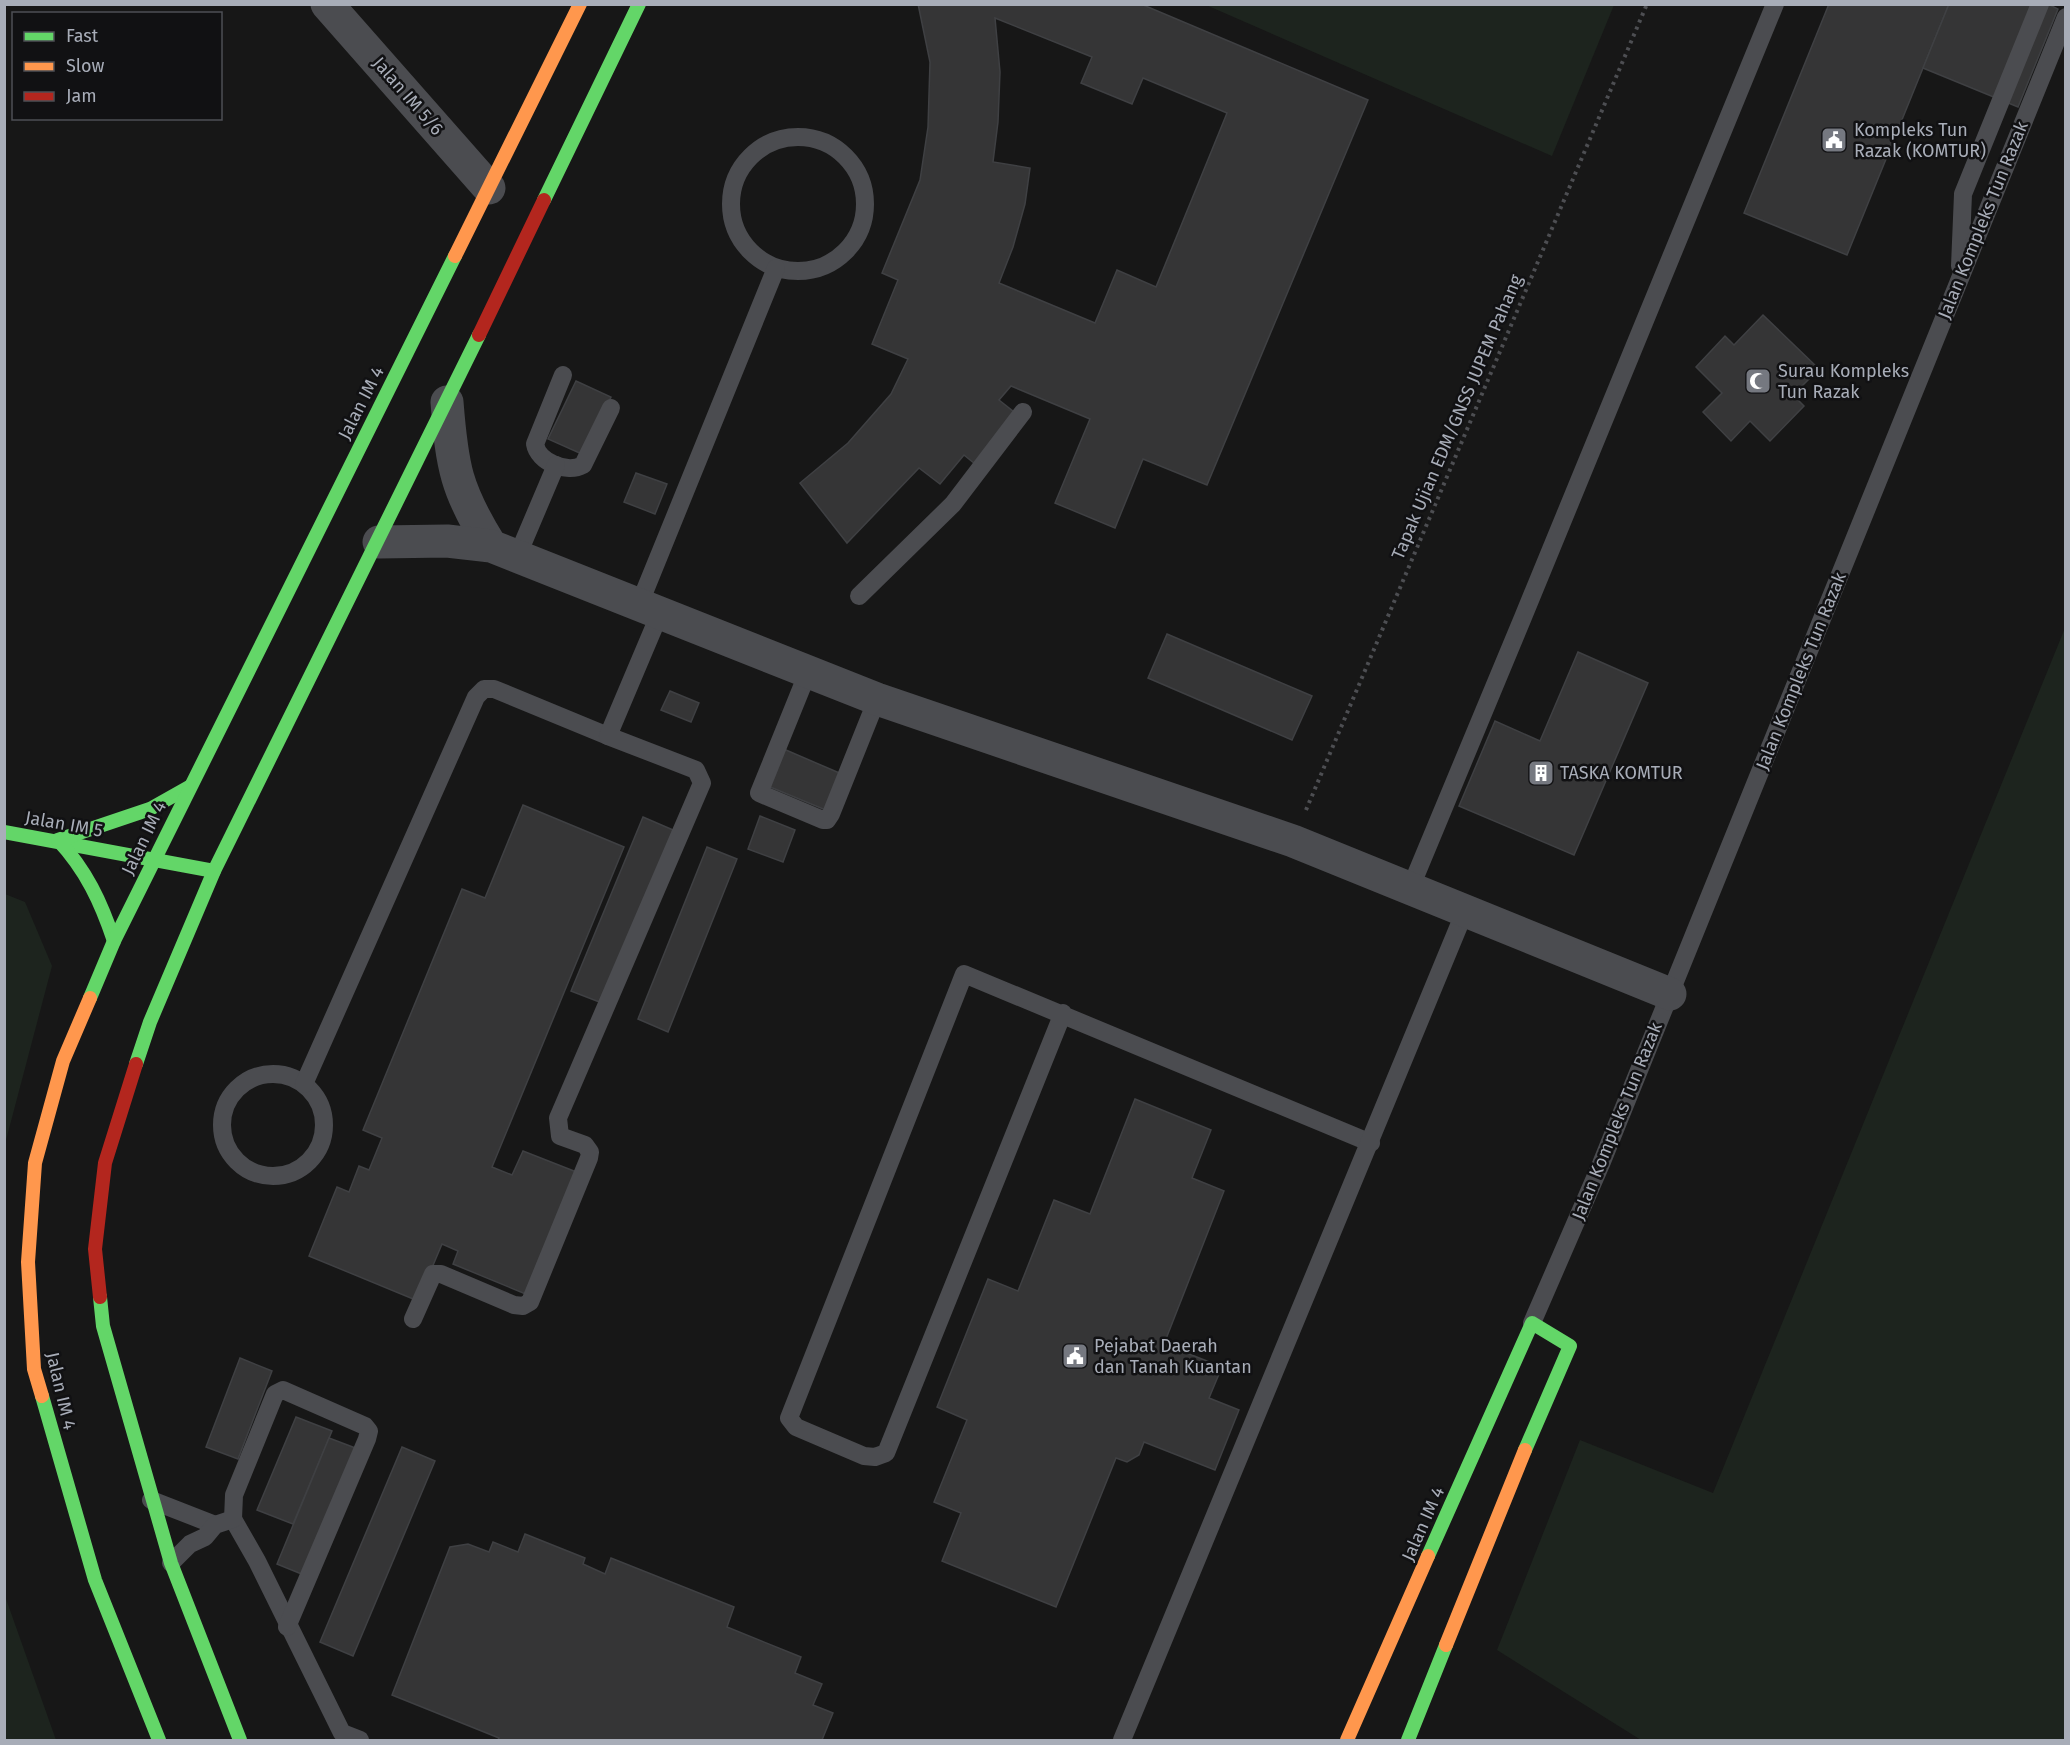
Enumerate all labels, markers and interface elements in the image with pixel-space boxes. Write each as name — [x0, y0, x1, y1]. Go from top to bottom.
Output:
legend — [12, 12, 222, 120]
text: Fast — [66, 25, 99, 47]
street label: Jalan IM 5/6 — [368, 52, 448, 140]
text: Slow — [66, 55, 105, 77]
text: Jam — [66, 85, 97, 107]
street label: Jalan Kompleks Tun Razak — [1933, 117, 2033, 322]
place label: Kompleks Tun Razak (KOMTUR) — [1854, 119, 1986, 162]
public building icon: Kompleks Tun Razak (KOMTUR) — [1819, 125, 1849, 155]
street label: Tapak Ujian EDM/GNSS JUPEM Pahang — [1387, 271, 1527, 563]
place label: Surau Kompleks Tun Razak — [1778, 360, 1909, 403]
street label: Jalan IM 4 — [333, 362, 389, 443]
mosque icon: Surau Kompleks Tun Razak — [1743, 366, 1773, 396]
street label: Jalan Kompleks Tun Razak — [1751, 568, 1851, 773]
building icon: TASKA KOMTUR — [1526, 758, 1556, 788]
place label: TASKA KOMTUR — [1560, 762, 1683, 784]
street label: Jalan IM 4 — [117, 797, 171, 878]
street label: Jalan IM 5 — [23, 806, 105, 842]
street label: Jalan Kompleks Tun Razak — [1567, 1018, 1667, 1223]
place label: Pejabat Daerah dan Tanah Kuantan — [1094, 1335, 1252, 1378]
public building icon: Pejabat Daerah dan Tanah Kuantan — [1060, 1341, 1090, 1371]
street label: Jalan IM 4 — [41, 1350, 81, 1432]
street label: Jalan IM 4 — [1397, 1483, 1449, 1565]

